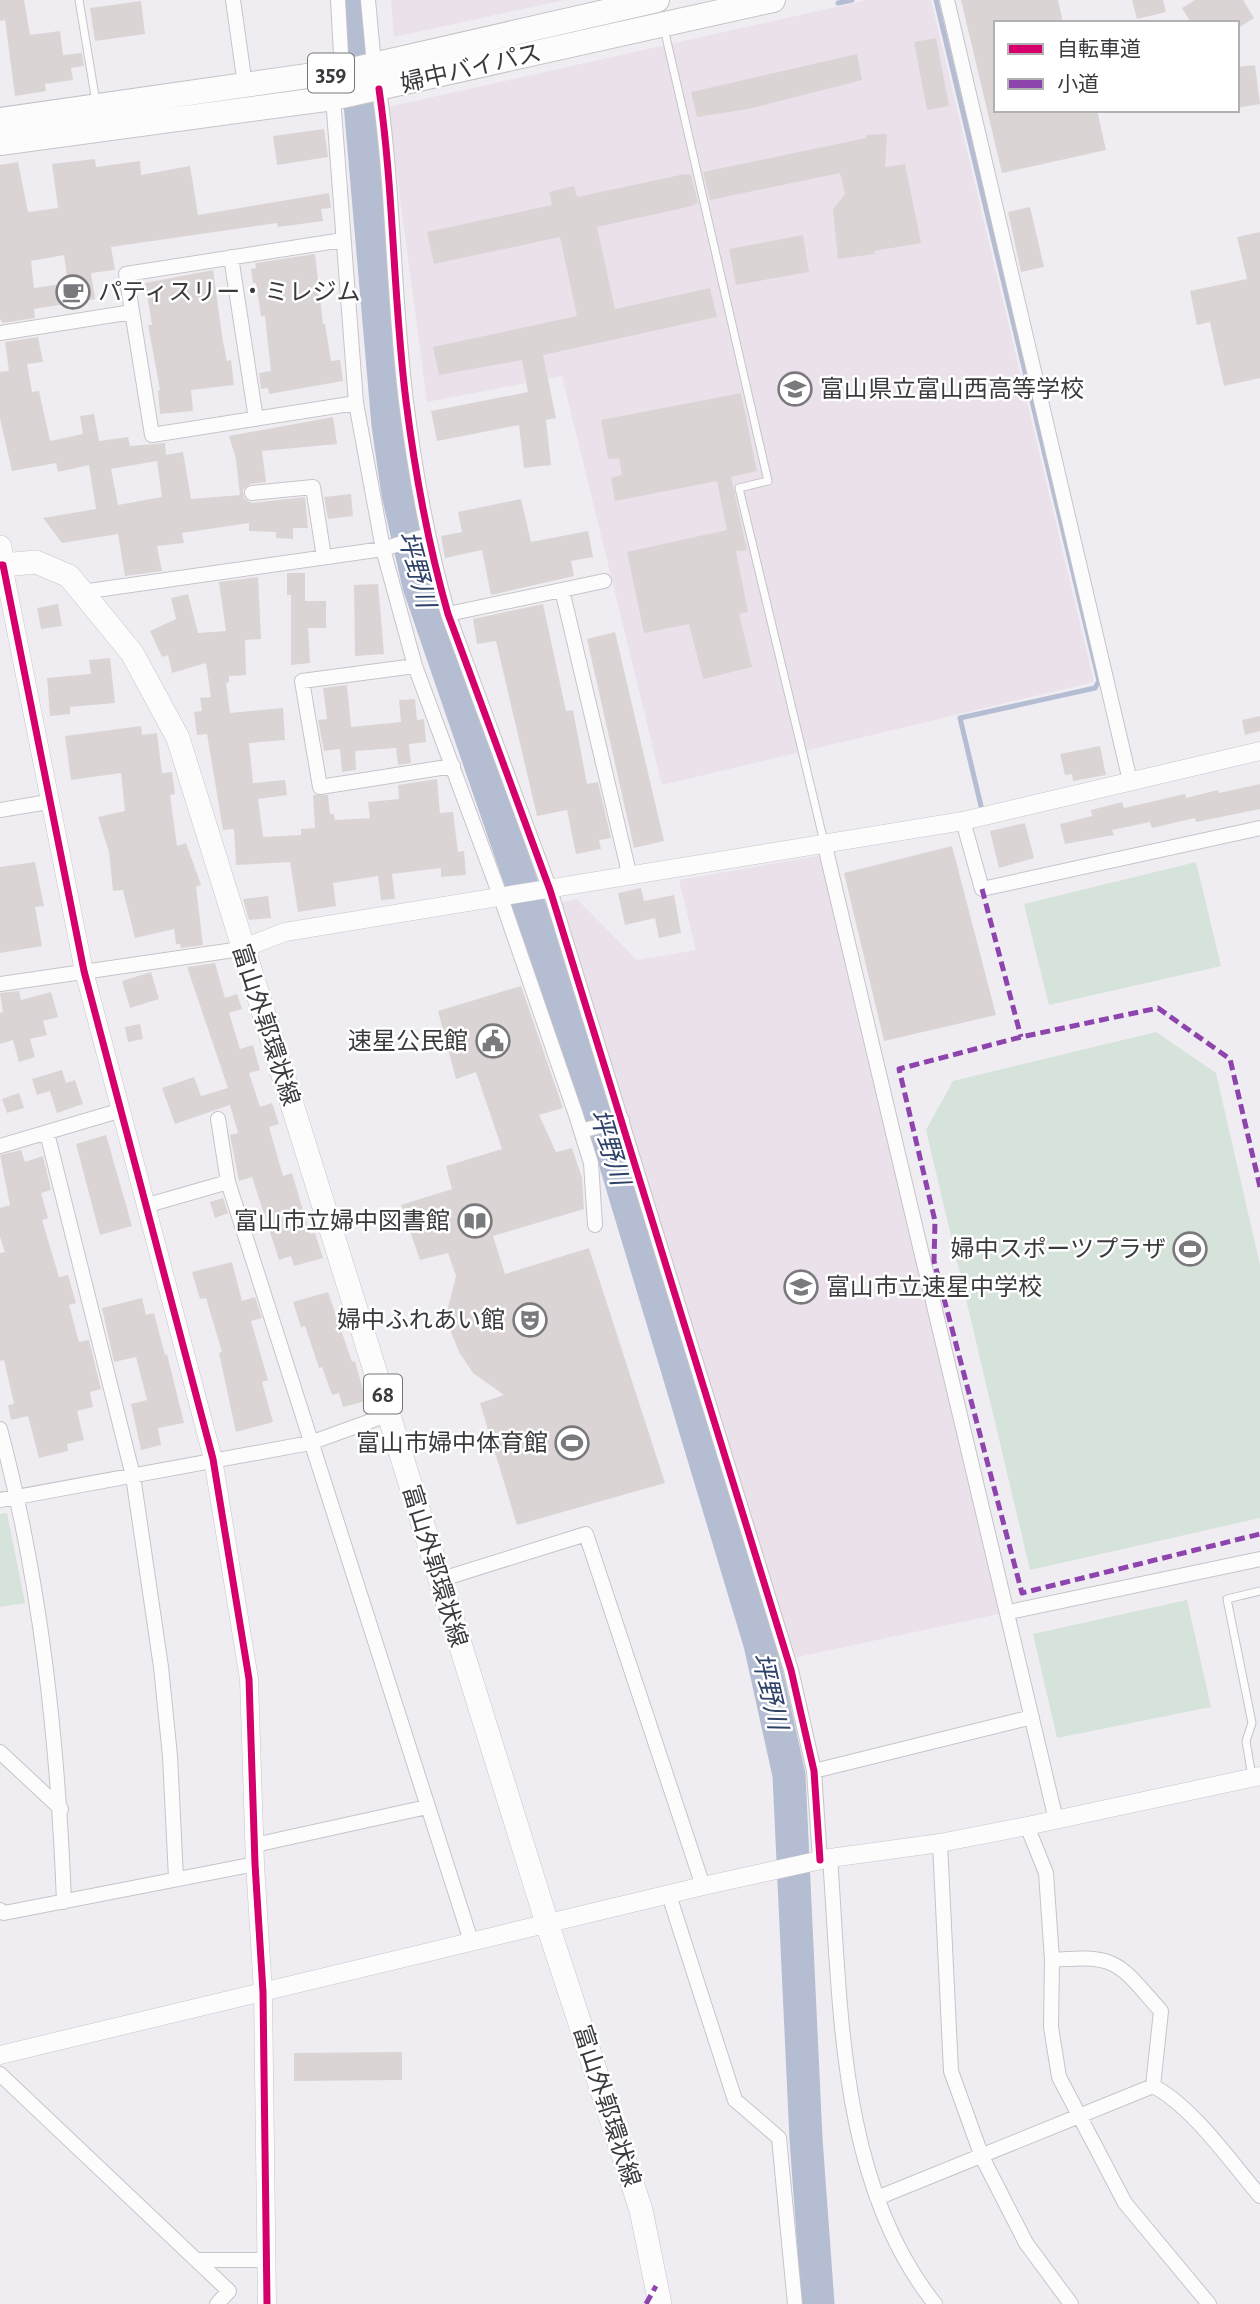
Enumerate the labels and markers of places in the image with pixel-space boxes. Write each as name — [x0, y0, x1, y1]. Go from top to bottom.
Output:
cafe icon: パティスリー・ミレジム — [54, 273, 92, 311]
place label: パティスリー・ミレジム — [98, 280, 361, 305]
school or university icon: 富山県立富山西高等学校 — [776, 370, 814, 408]
place label: 富山県立富山西高等学校 — [820, 376, 1084, 402]
public building icon: 速星公民館 — [474, 1022, 512, 1060]
place label: 速星公民館 — [348, 1028, 468, 1054]
library icon: 富山市立婦中図書館 — [456, 1202, 494, 1240]
place label: 富山市立婦中図書館 — [234, 1208, 450, 1234]
sports icon: 婦中スポーツプラザ — [1171, 1230, 1209, 1268]
place label: 婦中スポーツプラザ — [950, 1236, 1166, 1262]
school or university icon: 富山市立速星中学校 — [782, 1268, 820, 1306]
place label: 富山市立速星中学校 — [826, 1274, 1042, 1300]
theatre icon: 婦中ふれあい館 — [511, 1301, 549, 1339]
place label: 婦中ふれあい館 — [337, 1307, 505, 1333]
sports icon: 富山市婦中体育館 — [553, 1424, 591, 1462]
place label: 富山市婦中体育館 — [356, 1430, 548, 1456]

